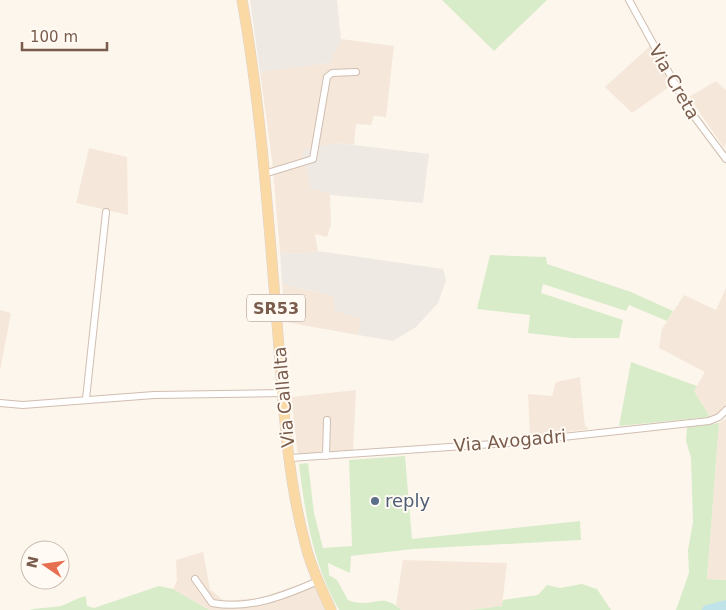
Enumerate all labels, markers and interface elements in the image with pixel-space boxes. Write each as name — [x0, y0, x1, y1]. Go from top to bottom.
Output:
scale bar — [22, 20, 108, 52]
text: 100 m — [30, 28, 78, 46]
street label: Via Creta — [645, 41, 704, 123]
road number: SR53 — [247, 294, 305, 322]
street label: Via Callalta — [269, 346, 298, 448]
street label: Via Avogadri — [453, 425, 567, 456]
place label: reply — [385, 490, 431, 511]
marker: reply — [369, 495, 381, 507]
north arrow — [20, 540, 70, 590]
text: N — [23, 555, 41, 570]

